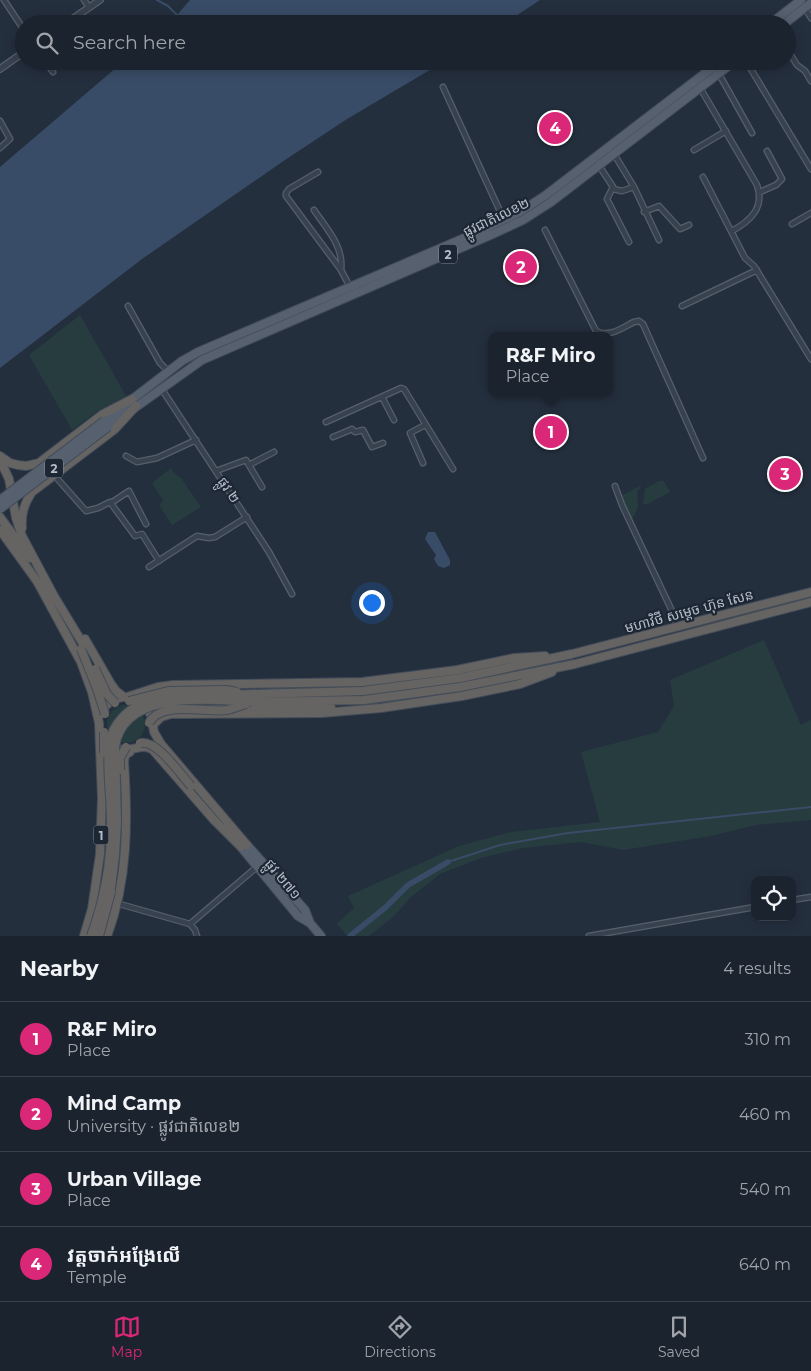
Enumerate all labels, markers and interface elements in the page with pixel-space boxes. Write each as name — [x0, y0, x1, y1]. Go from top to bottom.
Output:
search box — [15, 15, 796, 70]
icon: search — [33, 29, 61, 57]
text: Search here — [73, 31, 186, 54]
pin: 4 — [539, 109, 571, 147]
street label: ផ្លូវជាតិលេខ២ — [460, 193, 534, 244]
road number: 2 — [439, 244, 457, 264]
pin: 2 — [505, 248, 537, 286]
popup — [488, 332, 613, 397]
text: R&F Miro — [506, 344, 595, 367]
text: Place — [506, 367, 549, 386]
pin: 1 — [535, 413, 567, 451]
pin: 3 — [769, 455, 801, 493]
road number: 2 — [45, 458, 63, 478]
street label: ផ្លូវ ២ — [211, 474, 244, 508]
street label: មហាវិថី សម្តេច ហ៊ុន សែន — [623, 585, 756, 637]
your location — [359, 590, 385, 616]
road number: 1 — [94, 826, 108, 844]
street label: ផ្លូវ ២៧១ — [258, 855, 305, 905]
map controls — [751, 876, 796, 921]
button: locate — [751, 876, 796, 921]
text: Nearby — [20, 956, 99, 981]
text: 4 results — [723, 959, 791, 978]
text: R&F Miro — [67, 1018, 157, 1041]
text: 1 — [33, 1030, 39, 1049]
text: 310 m — [744, 1030, 791, 1049]
text: Place — [67, 1041, 111, 1060]
text: Mind Camp — [67, 1092, 181, 1115]
text: 2 — [31, 1105, 41, 1124]
text: 460 m — [739, 1105, 791, 1124]
text: University · ផ្លូវជាតិលេខ២ — [67, 1117, 240, 1136]
text: Urban Village — [67, 1168, 202, 1191]
text: 3 — [31, 1180, 41, 1199]
text: 540 m — [740, 1180, 791, 1199]
text: Place — [67, 1191, 111, 1210]
text: វត្តចាក់អង្រែលើ — [67, 1244, 181, 1267]
text: 4 — [30, 1255, 42, 1274]
text: 640 m — [739, 1255, 791, 1274]
text: Temple — [67, 1268, 127, 1287]
tab: Map — [111, 1313, 142, 1361]
tab: Directions — [364, 1313, 436, 1361]
tab: Saved — [658, 1313, 700, 1361]

